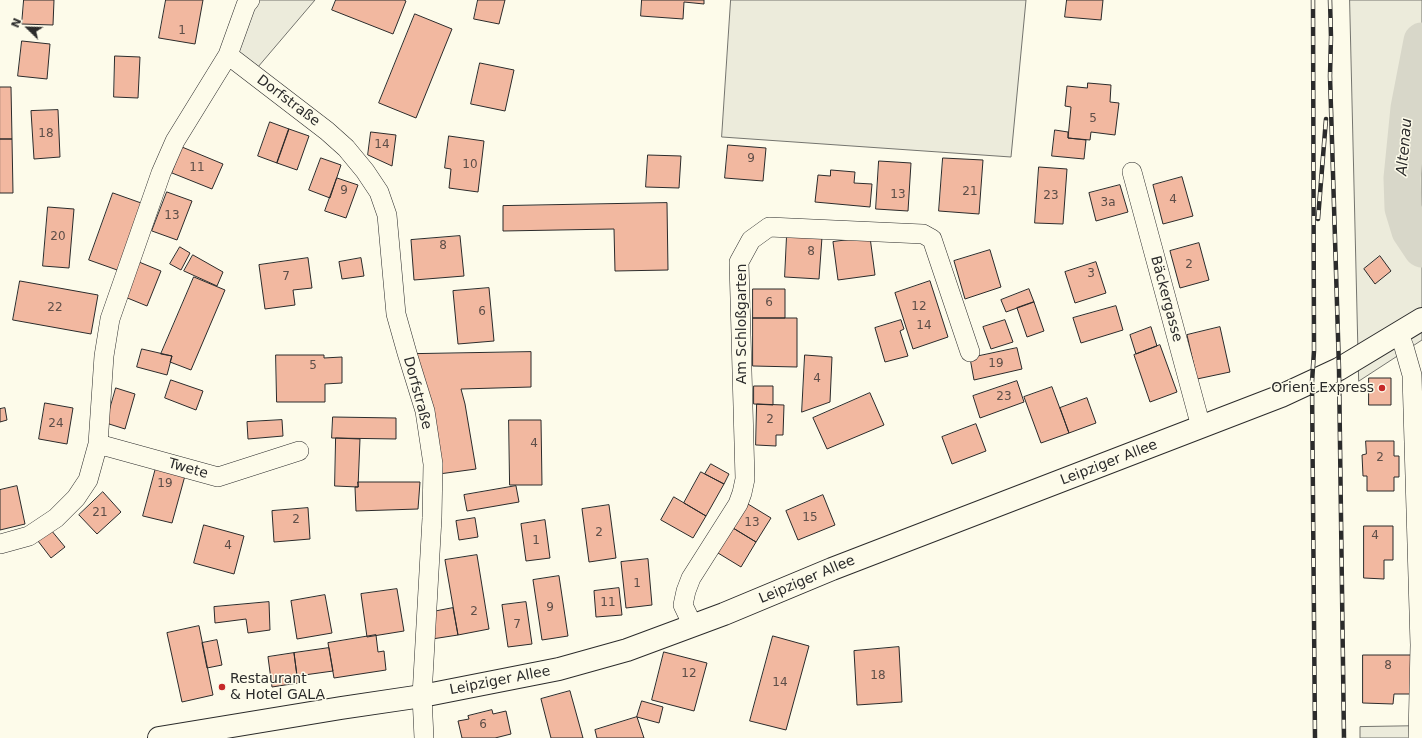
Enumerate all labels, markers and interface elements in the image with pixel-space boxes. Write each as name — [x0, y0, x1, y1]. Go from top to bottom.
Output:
north arrow — [8, 8, 48, 48]
text: N — [9, 16, 24, 30]
house number: 1 — [178, 24, 186, 38]
street label: Dorfstraße — [253, 72, 323, 130]
house number: 5 — [1089, 112, 1097, 126]
water label: Altenau — [1394, 117, 1416, 177]
house number: 18 — [38, 127, 54, 141]
house number: 14 — [374, 138, 390, 152]
house number: 9 — [747, 152, 755, 166]
house number: 10 — [462, 158, 478, 172]
house number: 11 — [189, 161, 205, 175]
house number: 9 — [340, 184, 348, 198]
house number: 21 — [962, 185, 978, 199]
house number: 13 — [890, 188, 906, 202]
house number: 23 — [1043, 189, 1059, 203]
house number: 4 — [1169, 193, 1177, 207]
house number: 3a — [1101, 196, 1115, 210]
house number: 13 — [164, 209, 180, 223]
house number: 20 — [50, 230, 66, 244]
house number: 8 — [439, 239, 447, 253]
house number: 8 — [807, 245, 815, 259]
street label: Bäckergasse — [1146, 254, 1186, 344]
house number: 2 — [1185, 258, 1193, 272]
street label: Am Schloßgarten — [734, 264, 750, 384]
house number: 3 — [1087, 267, 1095, 281]
house number: 7 — [282, 270, 290, 284]
house number: 6 — [765, 296, 773, 310]
house number: 12 — [911, 300, 927, 314]
house number: 22 — [47, 301, 63, 315]
house number: 6 — [478, 305, 486, 319]
house number: 14 — [916, 319, 932, 333]
street label: Dorfstraße — [399, 355, 435, 431]
house number: 19 — [988, 357, 1004, 371]
house number: 5 — [309, 359, 317, 373]
house number: 4 — [813, 372, 821, 386]
place label: Orient Express — [1271, 380, 1374, 396]
marker: Orient Express — [1377, 383, 1387, 393]
house number: 23 — [996, 390, 1012, 404]
house number: 2 — [766, 413, 774, 427]
house number: 24 — [48, 417, 64, 431]
house number: 4 — [530, 437, 538, 451]
street label: Leipziger Allee — [1058, 437, 1160, 489]
house number: 2 — [1376, 451, 1384, 465]
street label: Twete — [166, 455, 210, 483]
house number: 19 — [157, 477, 173, 491]
house number: 21 — [92, 506, 108, 520]
house number: 15 — [802, 511, 818, 525]
house number: 2 — [292, 513, 300, 527]
house number: 13 — [744, 516, 760, 530]
house number: 2 — [595, 526, 603, 540]
house number: 4 — [1371, 529, 1379, 543]
house number: 1 — [532, 534, 540, 548]
house number: 4 — [224, 539, 232, 553]
street label: Leipziger Allee — [757, 552, 857, 608]
house number: 1 — [633, 577, 641, 591]
house number: 11 — [600, 596, 616, 610]
house number: 9 — [546, 601, 554, 615]
house number: 2 — [470, 605, 478, 619]
house number: 7 — [513, 618, 521, 632]
house number: 8 — [1384, 659, 1392, 673]
street label: Leipziger Allee — [448, 663, 552, 699]
house number: 12 — [681, 667, 697, 681]
house number: 18 — [870, 669, 886, 683]
place label: Restaurant & Hotel GALA — [230, 671, 325, 704]
house number: 14 — [772, 676, 788, 690]
marker: Restaurant & Hotel GALA — [217, 682, 227, 692]
house number: 6 — [479, 718, 487, 732]

